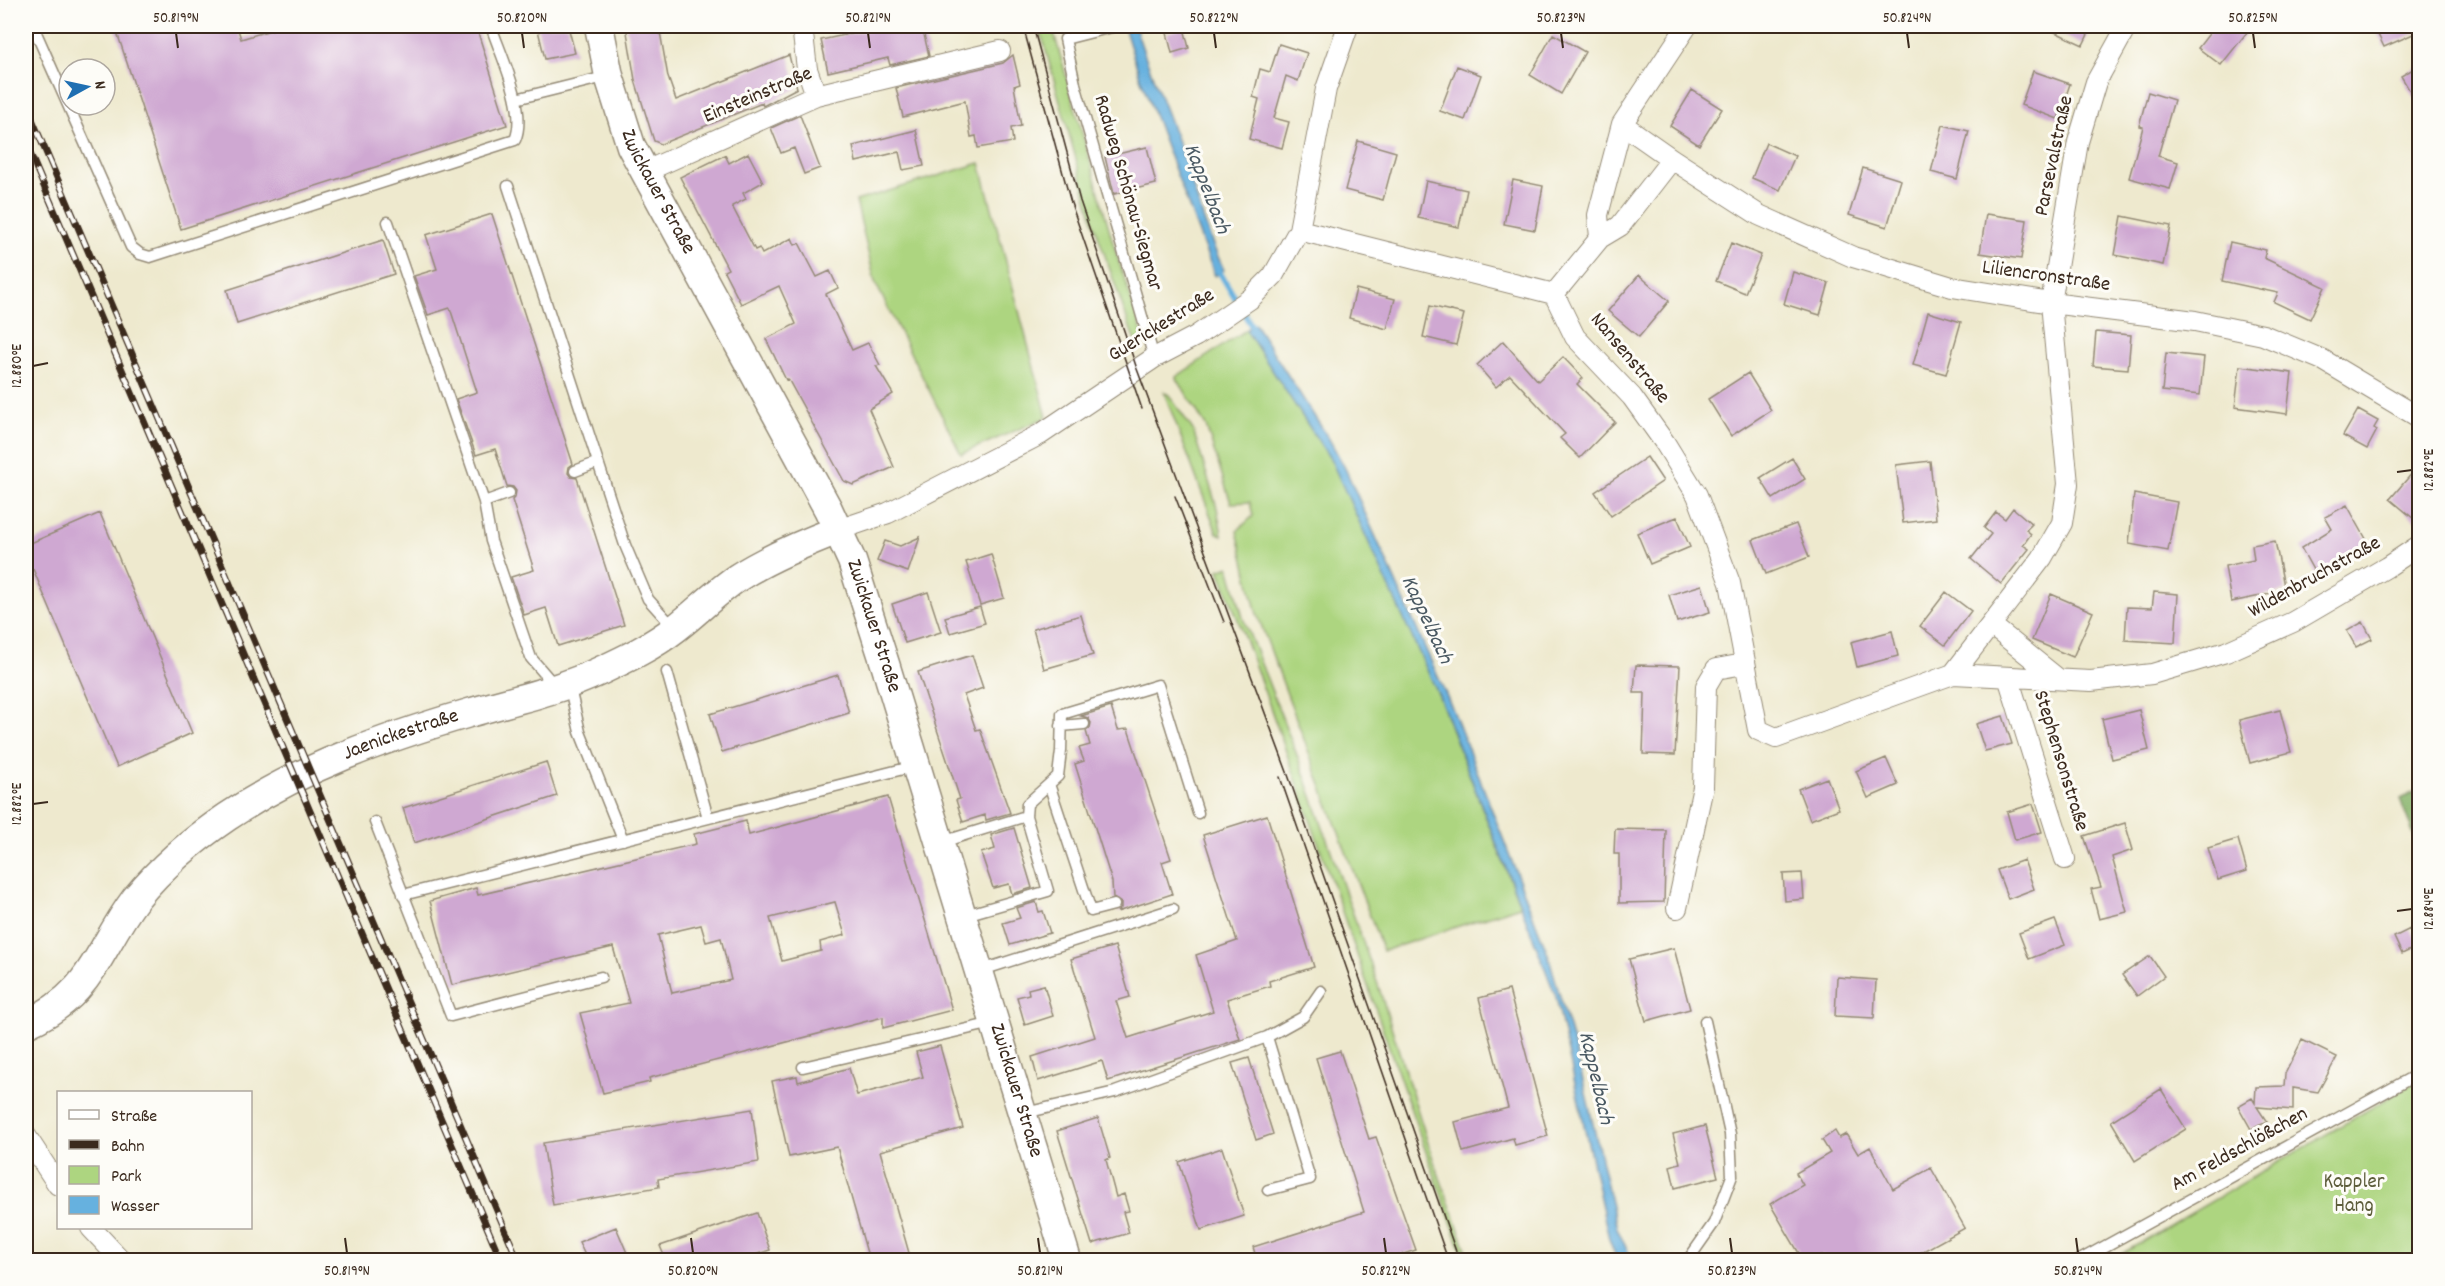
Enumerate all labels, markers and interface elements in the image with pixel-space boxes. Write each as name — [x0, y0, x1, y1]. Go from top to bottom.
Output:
text: 50.819°N — [153, 8, 199, 30]
text: 50.820°N — [497, 8, 547, 30]
text: 50.821°N — [845, 8, 891, 30]
text: 50.822°N — [1190, 8, 1238, 30]
text: 50.823°N — [1536, 8, 1586, 30]
text: 50.824°N — [1883, 8, 1931, 30]
text: 50.825°N — [2228, 8, 2278, 30]
north arrow — [57, 57, 117, 117]
street label: Einsteinstraße — [699, 60, 817, 132]
text: N — [87, 80, 111, 91]
street label: Radweg Schönau-Siegmar — [1085, 91, 1169, 295]
street label: Parsevalstraße — [2028, 93, 2082, 219]
street label: Zwickauer Straße — [612, 126, 702, 260]
water label: Kappelbach — [1175, 139, 1238, 240]
street label: Liliencronstraße — [1980, 253, 2112, 301]
street label: Guerickestraße — [1103, 281, 1221, 371]
street label: Nansenstraße — [1582, 307, 1676, 411]
text: 12.880°E — [7, 344, 29, 388]
text: 12.882°E — [2419, 449, 2441, 491]
street label: Wildenbruchstraße — [2243, 529, 2387, 627]
street label: Zwickauer Straße — [837, 556, 908, 696]
water label: Kappelbach — [1392, 571, 1460, 670]
street label: Stephensonstraße — [2024, 687, 2096, 835]
street label: Jaenickestraße — [339, 702, 462, 769]
text: 12.882°E — [7, 783, 29, 825]
text: 12.884°E — [2419, 888, 2441, 930]
street label: Zwickauer Straße — [981, 1020, 1050, 1161]
water label: Kappelbach — [1569, 1028, 1621, 1128]
legend — [57, 1091, 252, 1229]
street label: Am Feldschlößchen — [2166, 1100, 2314, 1200]
text: Straße — [111, 1105, 157, 1130]
text: Bahn — [111, 1135, 145, 1160]
text: Park — [111, 1165, 142, 1190]
park label: Kappler Hang — [2324, 1168, 2385, 1222]
text: Wasser — [111, 1195, 160, 1220]
text: 50.819°N — [324, 1261, 370, 1283]
text: 50.820°N — [668, 1261, 718, 1283]
text: 50.821°N — [1017, 1261, 1063, 1283]
text: 50.822°N — [1362, 1261, 1410, 1283]
text: 50.823°N — [1707, 1261, 1757, 1283]
text: 50.824°N — [2054, 1261, 2102, 1283]

